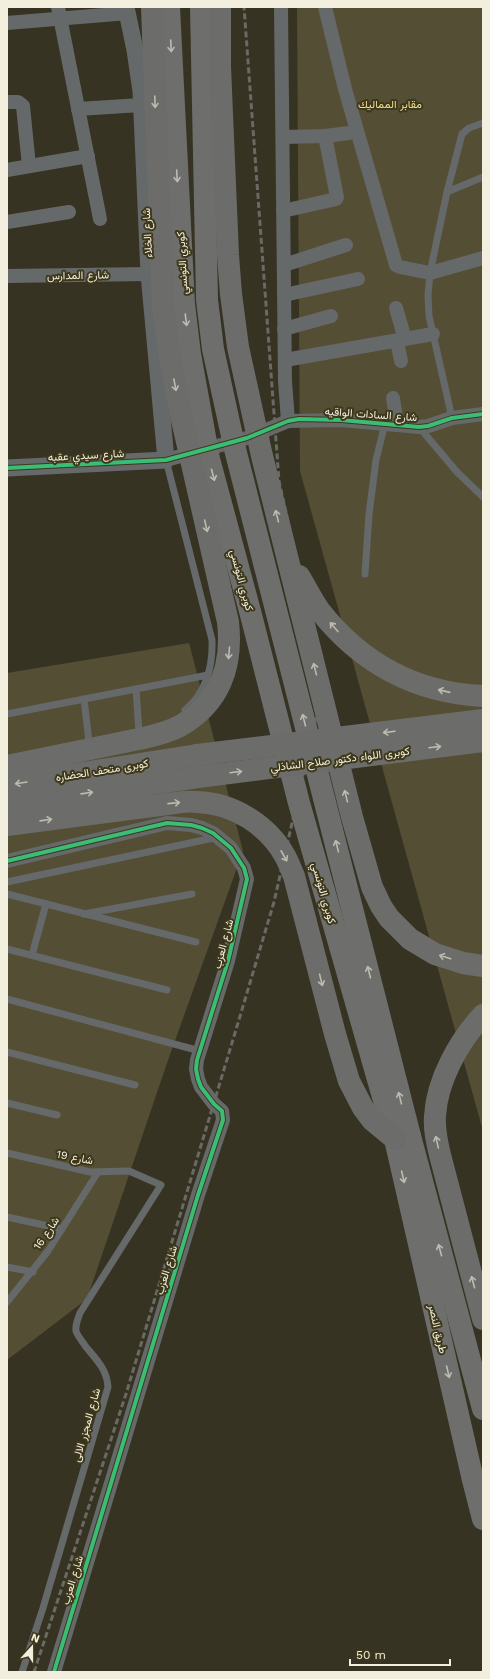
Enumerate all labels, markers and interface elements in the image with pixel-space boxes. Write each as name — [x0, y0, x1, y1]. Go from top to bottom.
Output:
one-way arrow — [168, 39, 175, 52]
one-way arrow — [152, 95, 159, 108]
park label: مقابر المماليك — [358, 98, 422, 111]
one-way arrow — [174, 169, 181, 182]
street label: شارع الخلاء — [140, 207, 156, 258]
street label: كوبري التونسي — [174, 231, 194, 295]
street label: شارع المدارس — [47, 268, 110, 284]
one-way arrow — [182, 313, 189, 326]
one-way arrow — [171, 378, 179, 391]
street label: شارع السادات الواقيه — [324, 405, 418, 425]
street label: شارع سيدي عقبه — [47, 447, 125, 467]
one-way arrow — [210, 468, 217, 481]
one-way arrow — [273, 510, 281, 523]
one-way arrow — [202, 519, 210, 532]
street label: كوبري التونسي — [224, 548, 256, 613]
one-way arrow — [329, 622, 339, 632]
one-way arrow — [225, 646, 233, 659]
one-way arrow — [311, 663, 318, 676]
one-way arrow — [438, 687, 451, 695]
one-way arrow — [300, 714, 308, 727]
one-way arrow — [383, 728, 396, 735]
one-way arrow — [428, 743, 441, 751]
street label: كوبرى اللواء دكتور صلاح الشاذلي — [270, 744, 411, 777]
street label: كوبرى متحف الحضاره — [55, 757, 149, 784]
one-way arrow — [229, 768, 242, 776]
one-way arrow — [15, 779, 28, 787]
one-way arrow — [80, 789, 93, 797]
one-way arrow — [342, 789, 350, 802]
one-way arrow — [168, 799, 181, 807]
one-way arrow — [39, 816, 52, 824]
one-way arrow — [333, 839, 340, 852]
one-way arrow — [281, 850, 289, 862]
street label: كوبري التونسي — [306, 861, 338, 926]
street label: شارع العزب — [211, 918, 237, 971]
one-way arrow — [439, 953, 452, 960]
one-way arrow — [364, 966, 372, 979]
one-way arrow — [317, 973, 325, 986]
one-way arrow — [396, 1092, 404, 1105]
one-way arrow — [433, 1136, 441, 1149]
street label: شارع 19 — [55, 1148, 95, 1168]
one-way arrow — [400, 1170, 408, 1183]
street label: شارع 16 — [31, 1214, 63, 1253]
street label: شارع العزب — [153, 1244, 181, 1297]
one-way arrow — [436, 1244, 444, 1257]
one-way arrow — [469, 1275, 476, 1288]
street label: طريق النصر — [425, 1302, 449, 1355]
one-way arrow — [445, 1365, 452, 1378]
street label: شارع المجزر الالى — [70, 1386, 104, 1464]
street label: شارع العزب — [59, 1554, 87, 1607]
north arrow — [12, 1627, 52, 1667]
text: N — [29, 1631, 42, 1646]
scale bar — [350, 1641, 450, 1667]
text: 50 m — [356, 1648, 386, 1662]

